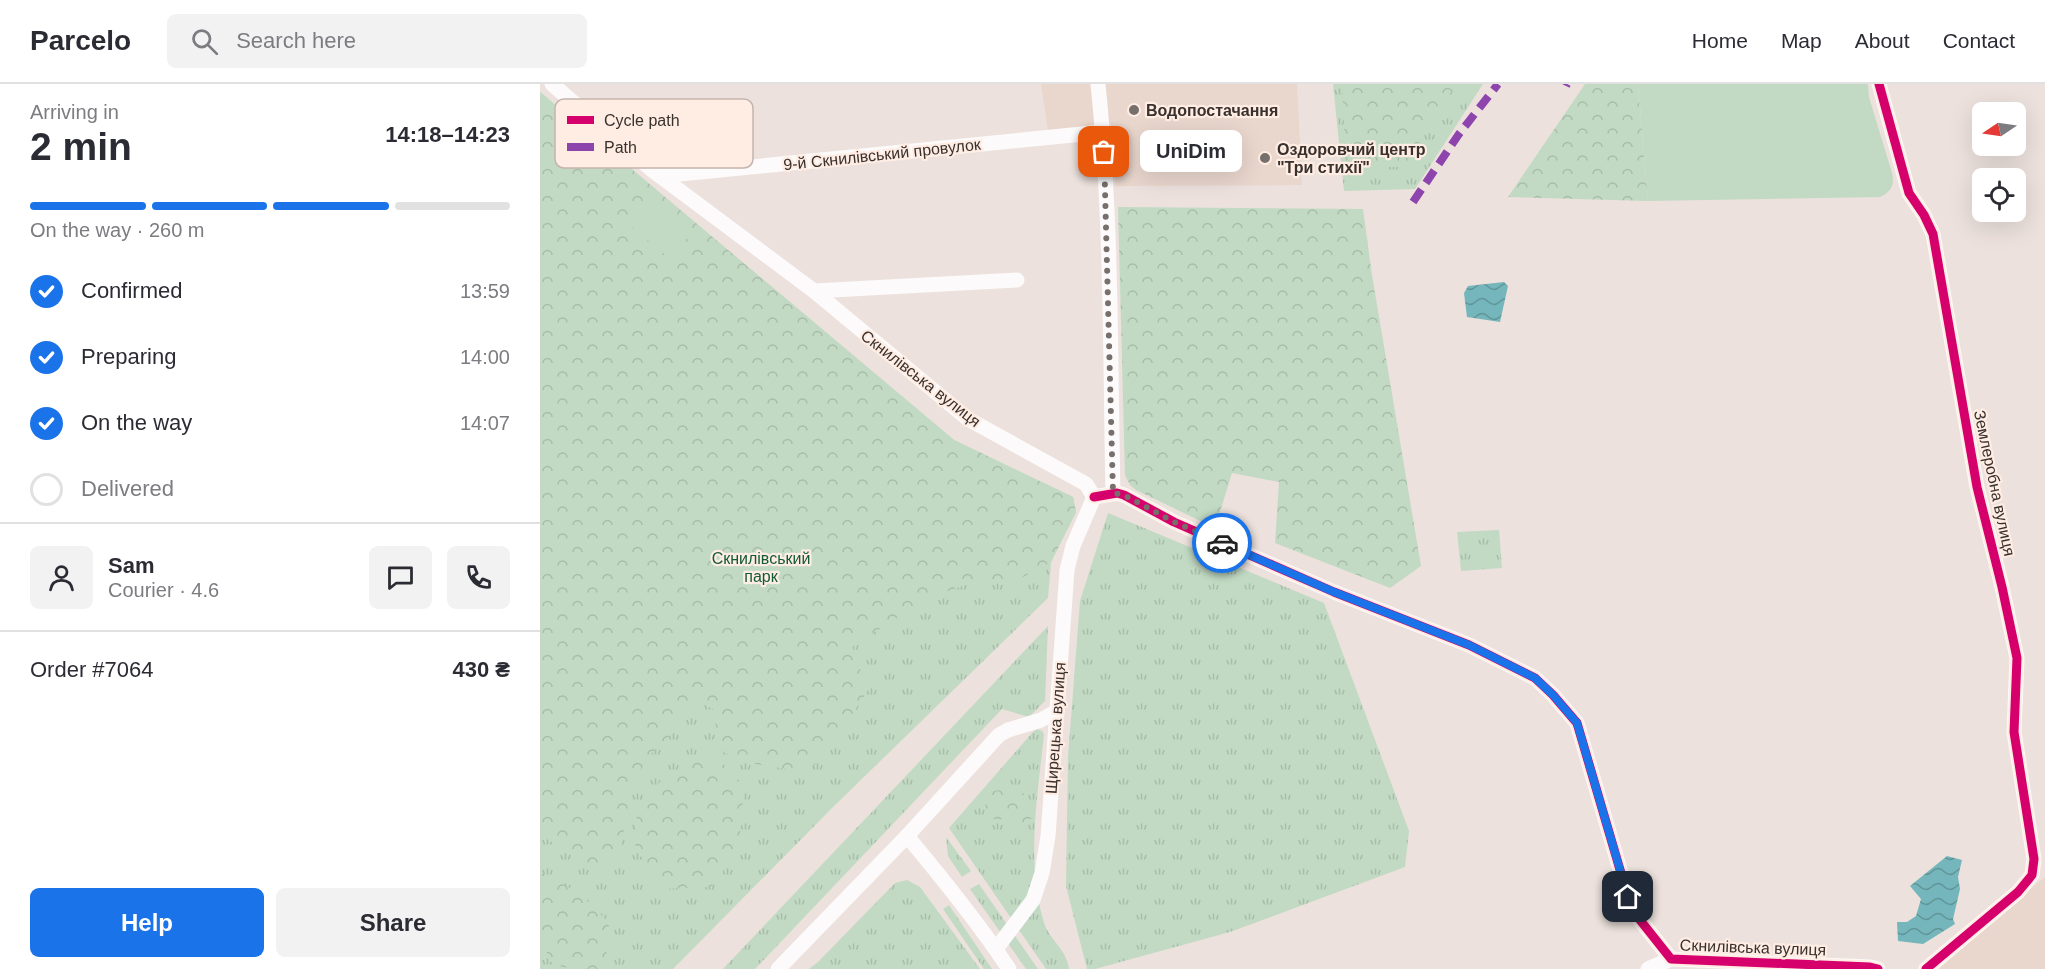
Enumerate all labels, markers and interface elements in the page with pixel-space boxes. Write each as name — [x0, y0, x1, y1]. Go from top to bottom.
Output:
search box — [167, 14, 587, 68]
text: Parcelo — [30, 25, 131, 56]
icon: search — [188, 25, 221, 58]
text: Search here — [236, 28, 356, 53]
text: Home — [1692, 29, 1748, 52]
text: Map — [1781, 29, 1822, 52]
text: About — [1855, 29, 1910, 52]
text: Contact — [1943, 29, 2015, 52]
legend — [555, 99, 753, 168]
text: Arriving in — [30, 101, 119, 123]
place label: Водопостачання — [1146, 102, 1278, 119]
north arrow — [1972, 102, 2026, 156]
map controls — [1972, 102, 2026, 222]
marker: Водопостачання — [1127, 103, 1141, 117]
text: Cycle path — [604, 112, 680, 129]
text: 14:18–14:23 — [385, 122, 510, 147]
text: 2 min — [30, 125, 132, 168]
pin — [1078, 126, 1129, 177]
callout: UniDim — [1140, 131, 1242, 173]
icon: bag — [1087, 135, 1120, 168]
street label: 9-й Скнилівський провулок — [782, 136, 983, 173]
text: Path — [604, 139, 637, 156]
text: UniDim — [1156, 140, 1226, 162]
place label: Оздоровчий центр "Три стихії" — [1277, 141, 1426, 176]
marker: Оздоровчий центр "Три стихії" — [1258, 151, 1272, 165]
button: locate — [1972, 168, 2026, 222]
text: On the way · 260 m — [30, 219, 205, 241]
icon: check — [30, 275, 63, 308]
text: Confirmed — [81, 278, 182, 303]
text: 13:59 — [460, 280, 510, 302]
street label: Скнилівська вулиця — [858, 327, 984, 430]
icon: check — [30, 341, 63, 374]
text: Preparing — [81, 344, 176, 369]
text: 14:00 — [460, 346, 510, 368]
icon: check — [30, 407, 63, 440]
street label: Землеробна вулиця — [1971, 409, 2018, 558]
text: On the way — [81, 410, 192, 435]
text: 14:07 — [460, 412, 510, 434]
text: Delivered — [81, 476, 174, 501]
courier — [1192, 513, 1252, 573]
icon: car — [1206, 527, 1239, 560]
button: person — [30, 546, 93, 609]
button: chat — [369, 546, 432, 609]
button: phone — [447, 546, 510, 609]
park label: Скнилівський парк — [712, 550, 810, 585]
text: Sam — [108, 553, 154, 578]
text: Courier · 4.6 — [108, 579, 219, 601]
text: Order #7064 — [30, 657, 154, 682]
text: 430 ₴ — [453, 657, 510, 682]
street label: Щирецька вулиця — [1042, 662, 1069, 794]
pin — [1602, 871, 1653, 922]
icon: home — [1611, 880, 1644, 913]
button: Help — [30, 888, 264, 957]
button: Share — [276, 888, 510, 957]
street label: Скнилівська вулиця — [1679, 936, 1826, 959]

